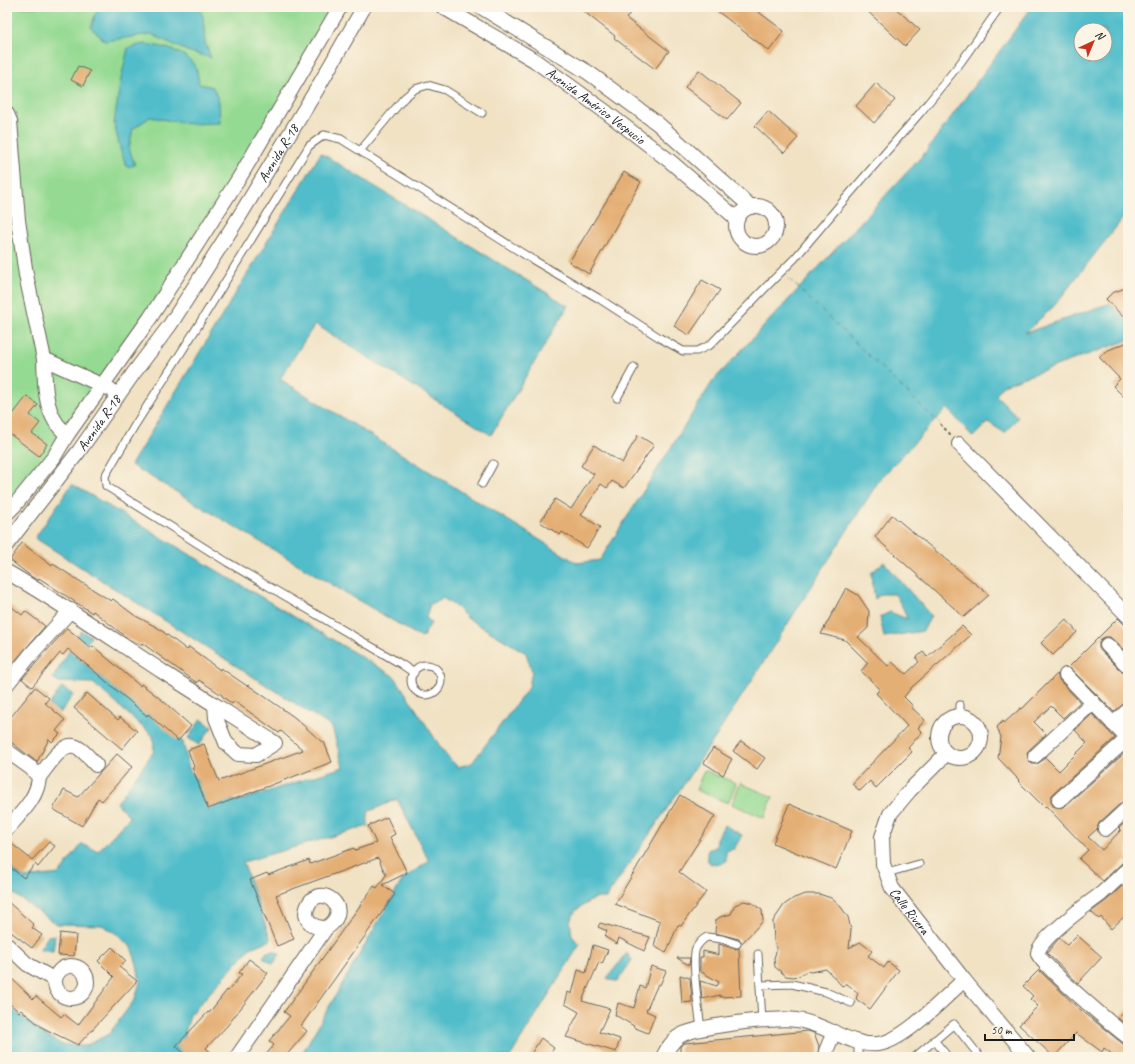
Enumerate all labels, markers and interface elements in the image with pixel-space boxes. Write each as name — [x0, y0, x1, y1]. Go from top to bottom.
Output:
north arrow — [1073, 22, 1113, 62]
text: N — [1093, 27, 1109, 44]
street label: Avenida Américo Vespucio — [543, 63, 650, 148]
street label: Avenida R-18 — [254, 120, 303, 185]
street label: Avenida R-18 — [73, 390, 125, 454]
street label: Calle Rivera — [886, 884, 934, 939]
scale bar — [985, 1016, 1074, 1042]
text: 50 m — [991, 1022, 1013, 1038]

